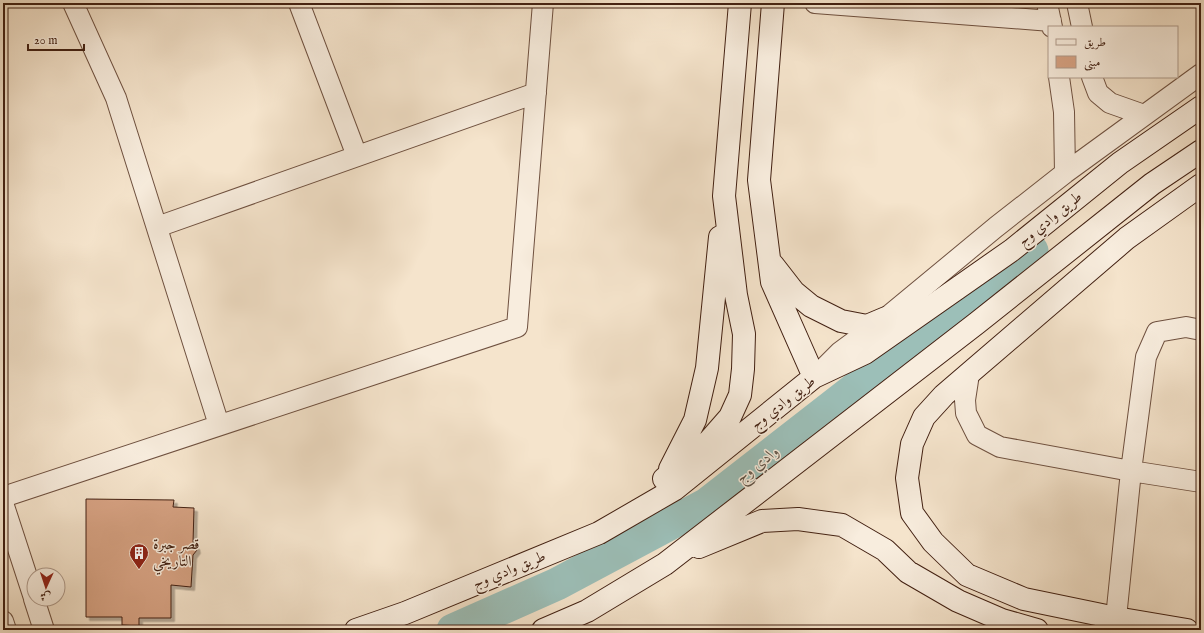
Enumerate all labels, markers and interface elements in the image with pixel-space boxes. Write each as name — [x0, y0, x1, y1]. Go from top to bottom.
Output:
scale bar — [28, 26, 84, 52]
legend — [1048, 26, 1178, 78]
text: 20 m — [34, 33, 57, 48]
text: طريق — [1084, 35, 1106, 50]
text: مبنى — [1084, 55, 1100, 71]
street label: طريق وادي وج — [1014, 187, 1088, 253]
street label: طريق وادي وج — [747, 372, 821, 437]
water label: وادي وج — [732, 442, 786, 491]
place label: قصر جبرة التاريخي — [153, 535, 200, 575]
building icon: قصر جبرة التاريخي — [128, 542, 150, 570]
street label: طريق وادي وج — [470, 547, 550, 596]
north arrow — [26, 567, 66, 607]
text: ش — [40, 589, 51, 603]

